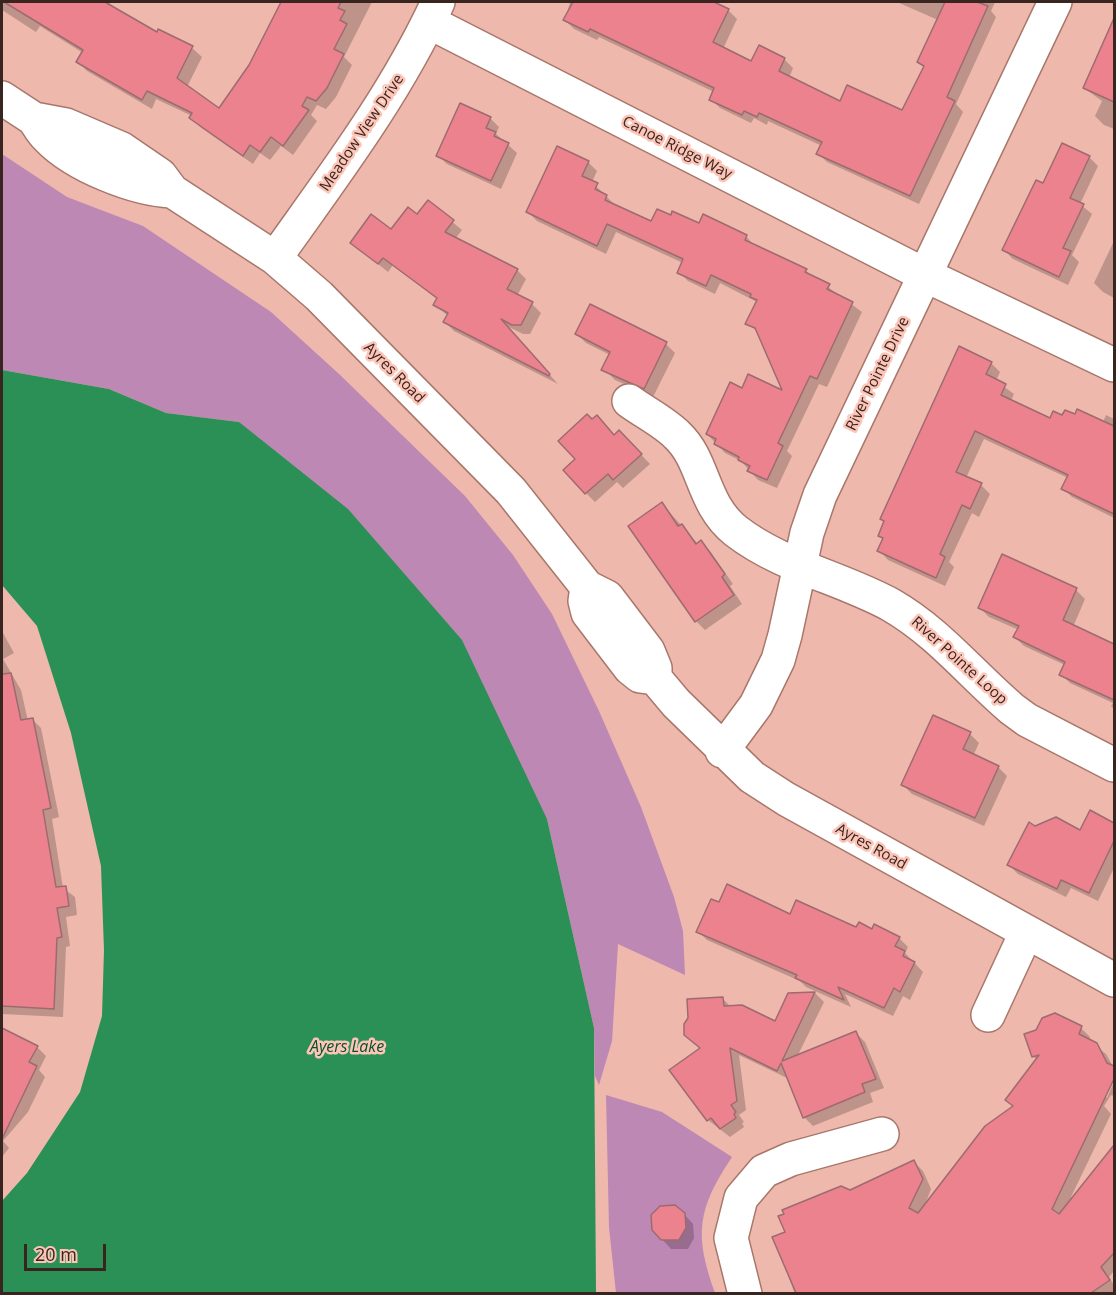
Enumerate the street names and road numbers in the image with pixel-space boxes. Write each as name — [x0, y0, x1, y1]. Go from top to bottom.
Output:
street label: Meadow View Drive — [316, 71, 408, 195]
street label: Canoe Ridge Way — [619, 113, 735, 183]
street label: River Pointe Drive — [843, 314, 913, 434]
street label: Ayres Road — [360, 339, 428, 407]
street label: River Pointe Loop — [907, 613, 1011, 709]
street label: Ayres Road — [832, 820, 910, 874]

